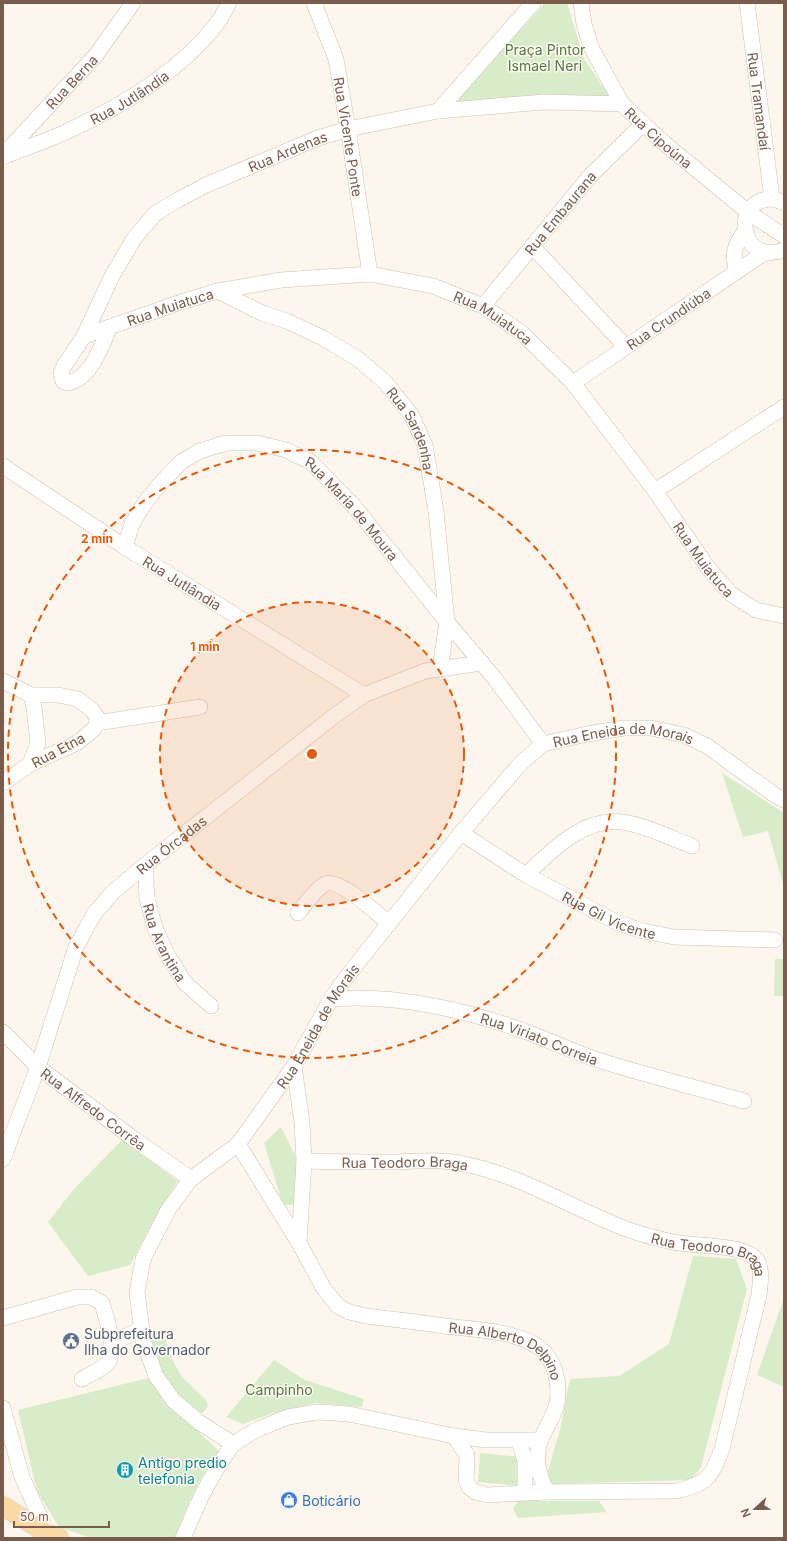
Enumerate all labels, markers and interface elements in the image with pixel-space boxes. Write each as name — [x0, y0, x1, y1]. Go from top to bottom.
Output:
park label: Praça Pintor Ismael Neri — [505, 41, 585, 74]
street label: Rua Berna — [42, 51, 101, 112]
street label: Rua Tramandaí — [745, 51, 774, 152]
street label: Rua Jutlândia — [87, 66, 172, 128]
street label: Rua Vicente Ponte — [331, 75, 367, 198]
street label: Rua Cipoúna — [622, 103, 696, 172]
street label: Rua Ardenas — [245, 127, 329, 175]
street label: Rua Embaurana — [520, 167, 599, 258]
street label: Rua Muiatuca — [125, 284, 215, 329]
street label: Rua Crundiúba — [623, 284, 713, 353]
street label: Rua Muiatuca — [451, 287, 537, 348]
street label: Rua Sardenha — [384, 383, 438, 471]
street label: Rua Maria de Moura — [303, 452, 403, 564]
street label: Rua Muiatuca — [670, 518, 738, 600]
text: 2 min — [81, 531, 113, 546]
street label: Rua Jutlândia — [140, 552, 225, 613]
text: 1 min — [190, 639, 220, 654]
street label: Rua Eneida de Morais — [551, 719, 697, 750]
street label: Rua Etna — [28, 729, 88, 771]
centre of rings — [305, 747, 319, 761]
street label: Rua Órcadas — [132, 812, 210, 877]
street label: Rua Gil Vicente — [560, 887, 657, 942]
street label: Rua Arantina — [140, 901, 190, 984]
street label: Rua Eneida de Morais — [272, 960, 362, 1091]
street label: Rua Viriato Correia — [479, 1009, 600, 1068]
street label: Rua Alfredo Corrêa — [38, 1064, 149, 1153]
street label: Rua Teodoro Braga — [341, 1152, 470, 1173]
street label: Rua Teodoro Braga — [649, 1229, 769, 1277]
street label: Rua Alberto Delpino — [448, 1318, 565, 1382]
place label: Subprefeitura Ilha do Governador — [84, 1325, 210, 1358]
public building icon: Subprefeitura Ilha do Governador — [61, 1331, 81, 1351]
park label: Campinho — [245, 1381, 313, 1398]
place label: Antigo predio telefonia — [138, 1454, 227, 1487]
building icon: Antigo predio telefonia — [115, 1460, 135, 1480]
north arrow — [735, 1489, 775, 1529]
shop icon: Boticário — [279, 1490, 299, 1510]
place label: Boticário — [302, 1492, 361, 1509]
scale bar — [14, 1503, 109, 1529]
text: N — [738, 1506, 754, 1519]
text: 50 m — [20, 1509, 49, 1524]

